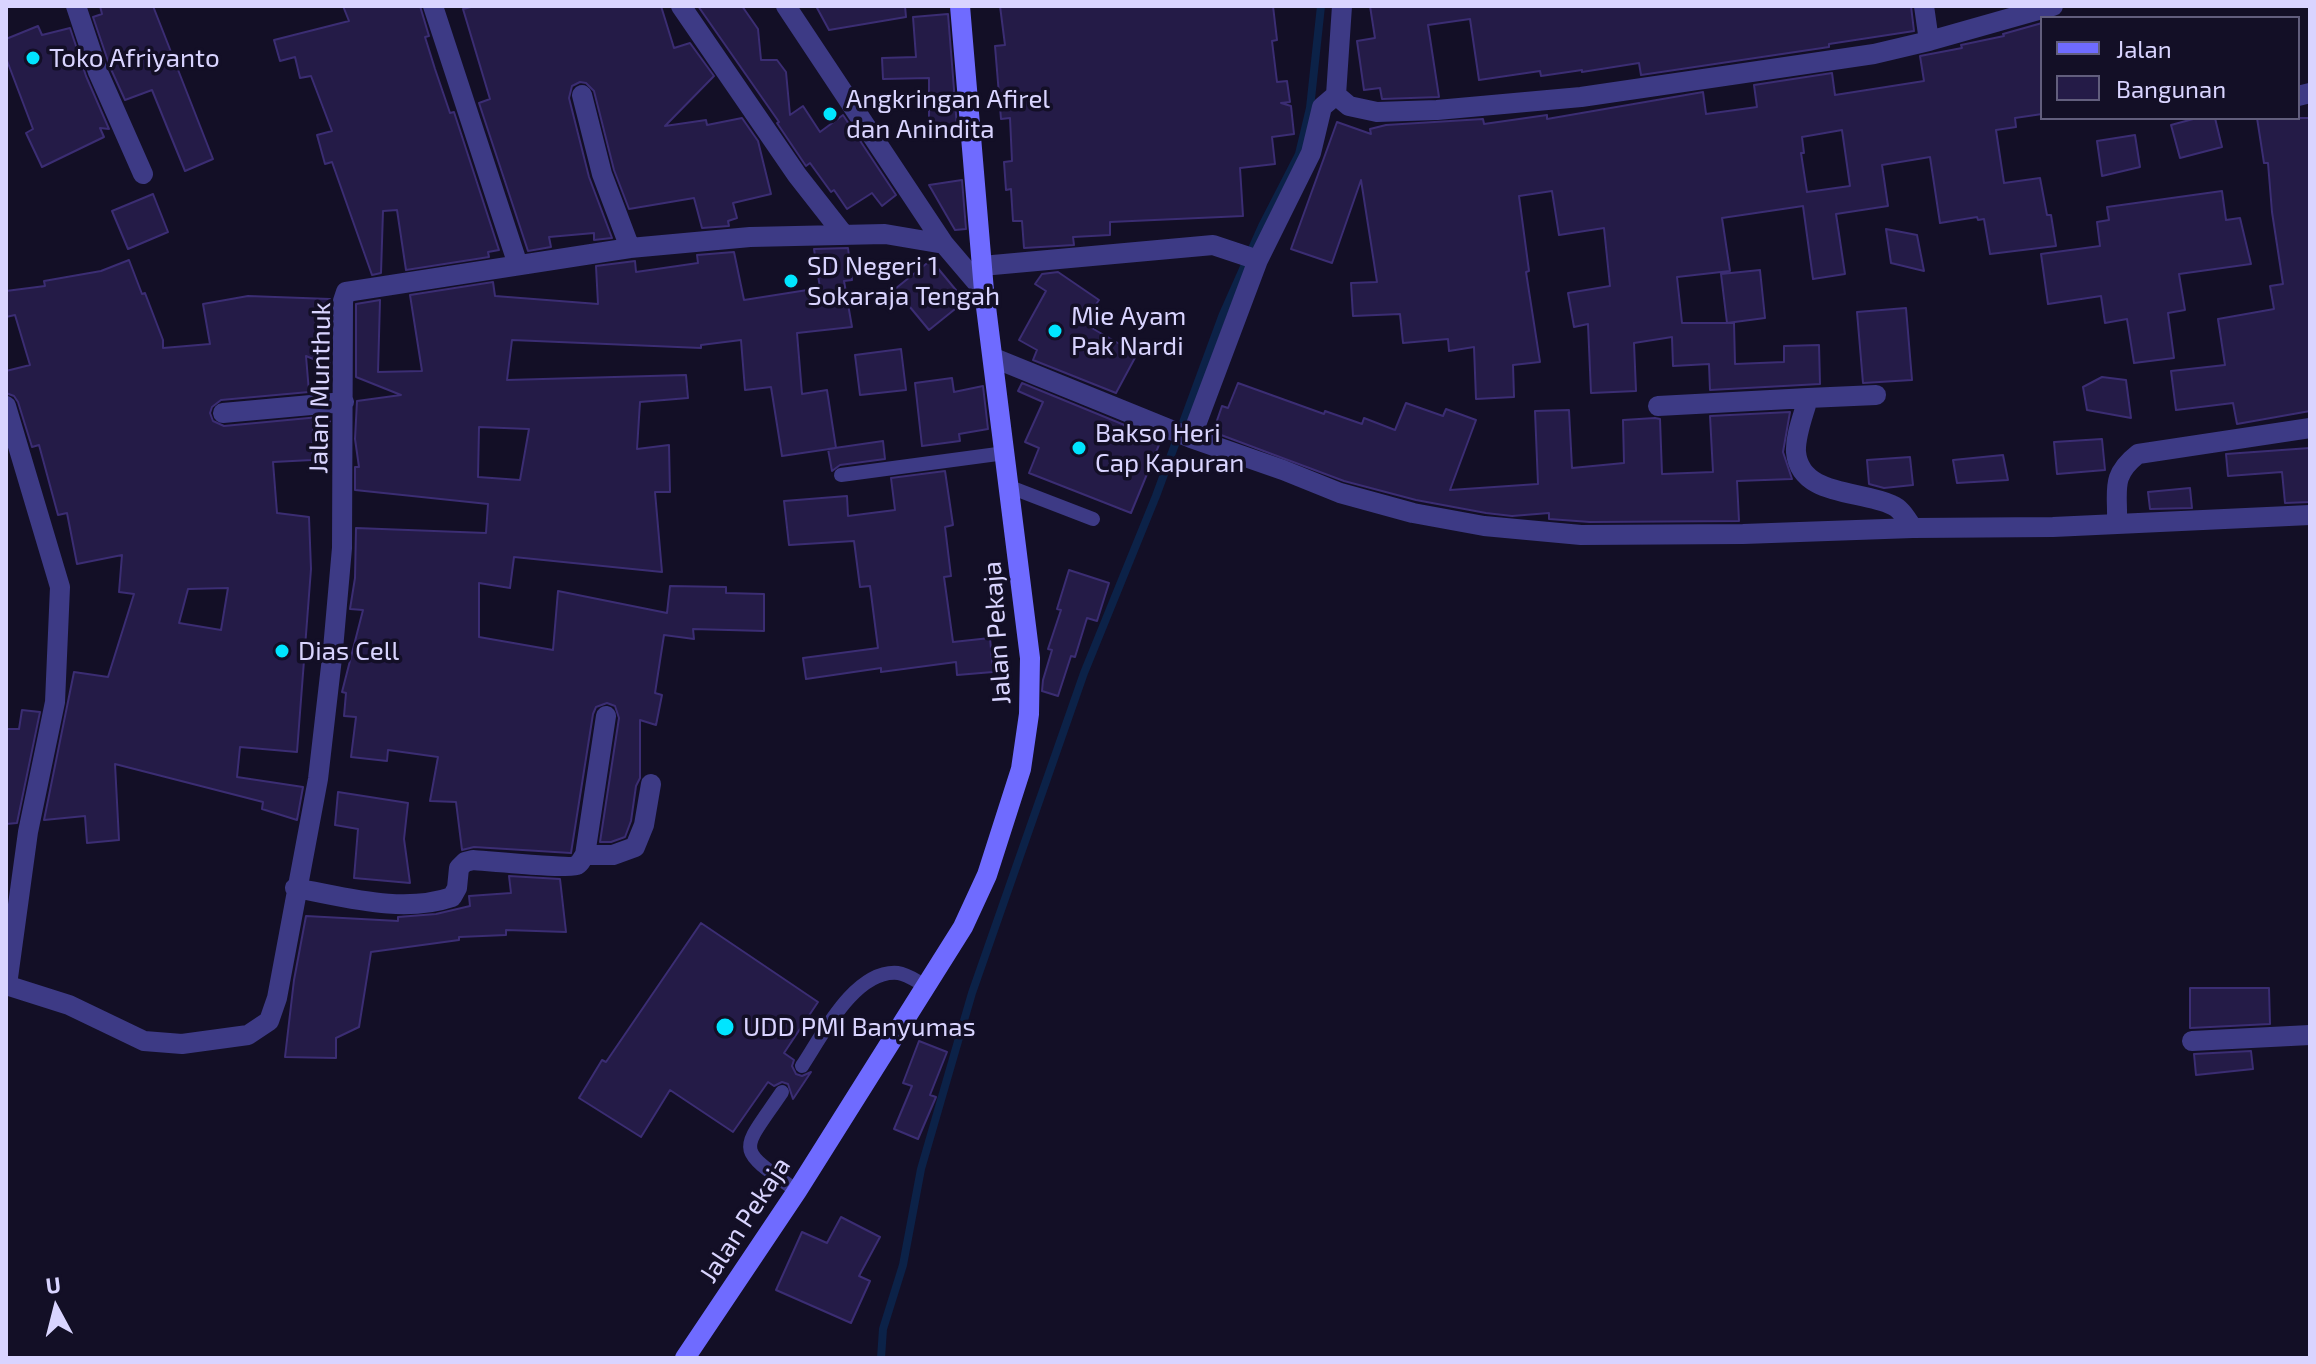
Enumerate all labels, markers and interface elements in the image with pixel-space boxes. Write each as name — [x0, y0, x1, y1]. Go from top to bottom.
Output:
legend — [2040, 16, 2300, 120]
text: Jalan — [2116, 34, 2172, 63]
place label: Toko Afriyanto — [49, 42, 220, 74]
marker: Toko Afriyanto — [24, 49, 42, 67]
text: Bangunan — [2116, 74, 2226, 103]
place label: Angkringan Afirel dan Anindita — [846, 83, 1050, 144]
marker: Angkringan Afirel dan Anindita — [821, 105, 839, 123]
place label: SD Negeri 1 Sokaraja Tengah — [807, 250, 1000, 312]
marker: SD Negeri 1 Sokaraja Tengah — [782, 272, 800, 290]
place label: Mie Ayam Pak Nardi — [1071, 300, 1186, 362]
street label: Jalan Munthuk — [303, 302, 337, 474]
marker: Mie Ayam Pak Nardi — [1046, 322, 1064, 340]
place label: Bakso Heri Cap Kapuran — [1095, 417, 1244, 478]
marker: Bakso Heri Cap Kapuran — [1070, 439, 1088, 457]
street label: Jalan Pekaja — [976, 560, 1018, 706]
place label: Dias Cell — [298, 635, 399, 667]
marker: Dias Cell — [273, 642, 291, 660]
place label: UDD PMI Banyumas — [743, 1011, 976, 1043]
marker: UDD PMI Banyumas — [714, 1016, 736, 1038]
street label: Jalan Pekaja — [693, 1151, 797, 1289]
north arrow — [16, 1268, 96, 1348]
text: U — [44, 1270, 62, 1298]

